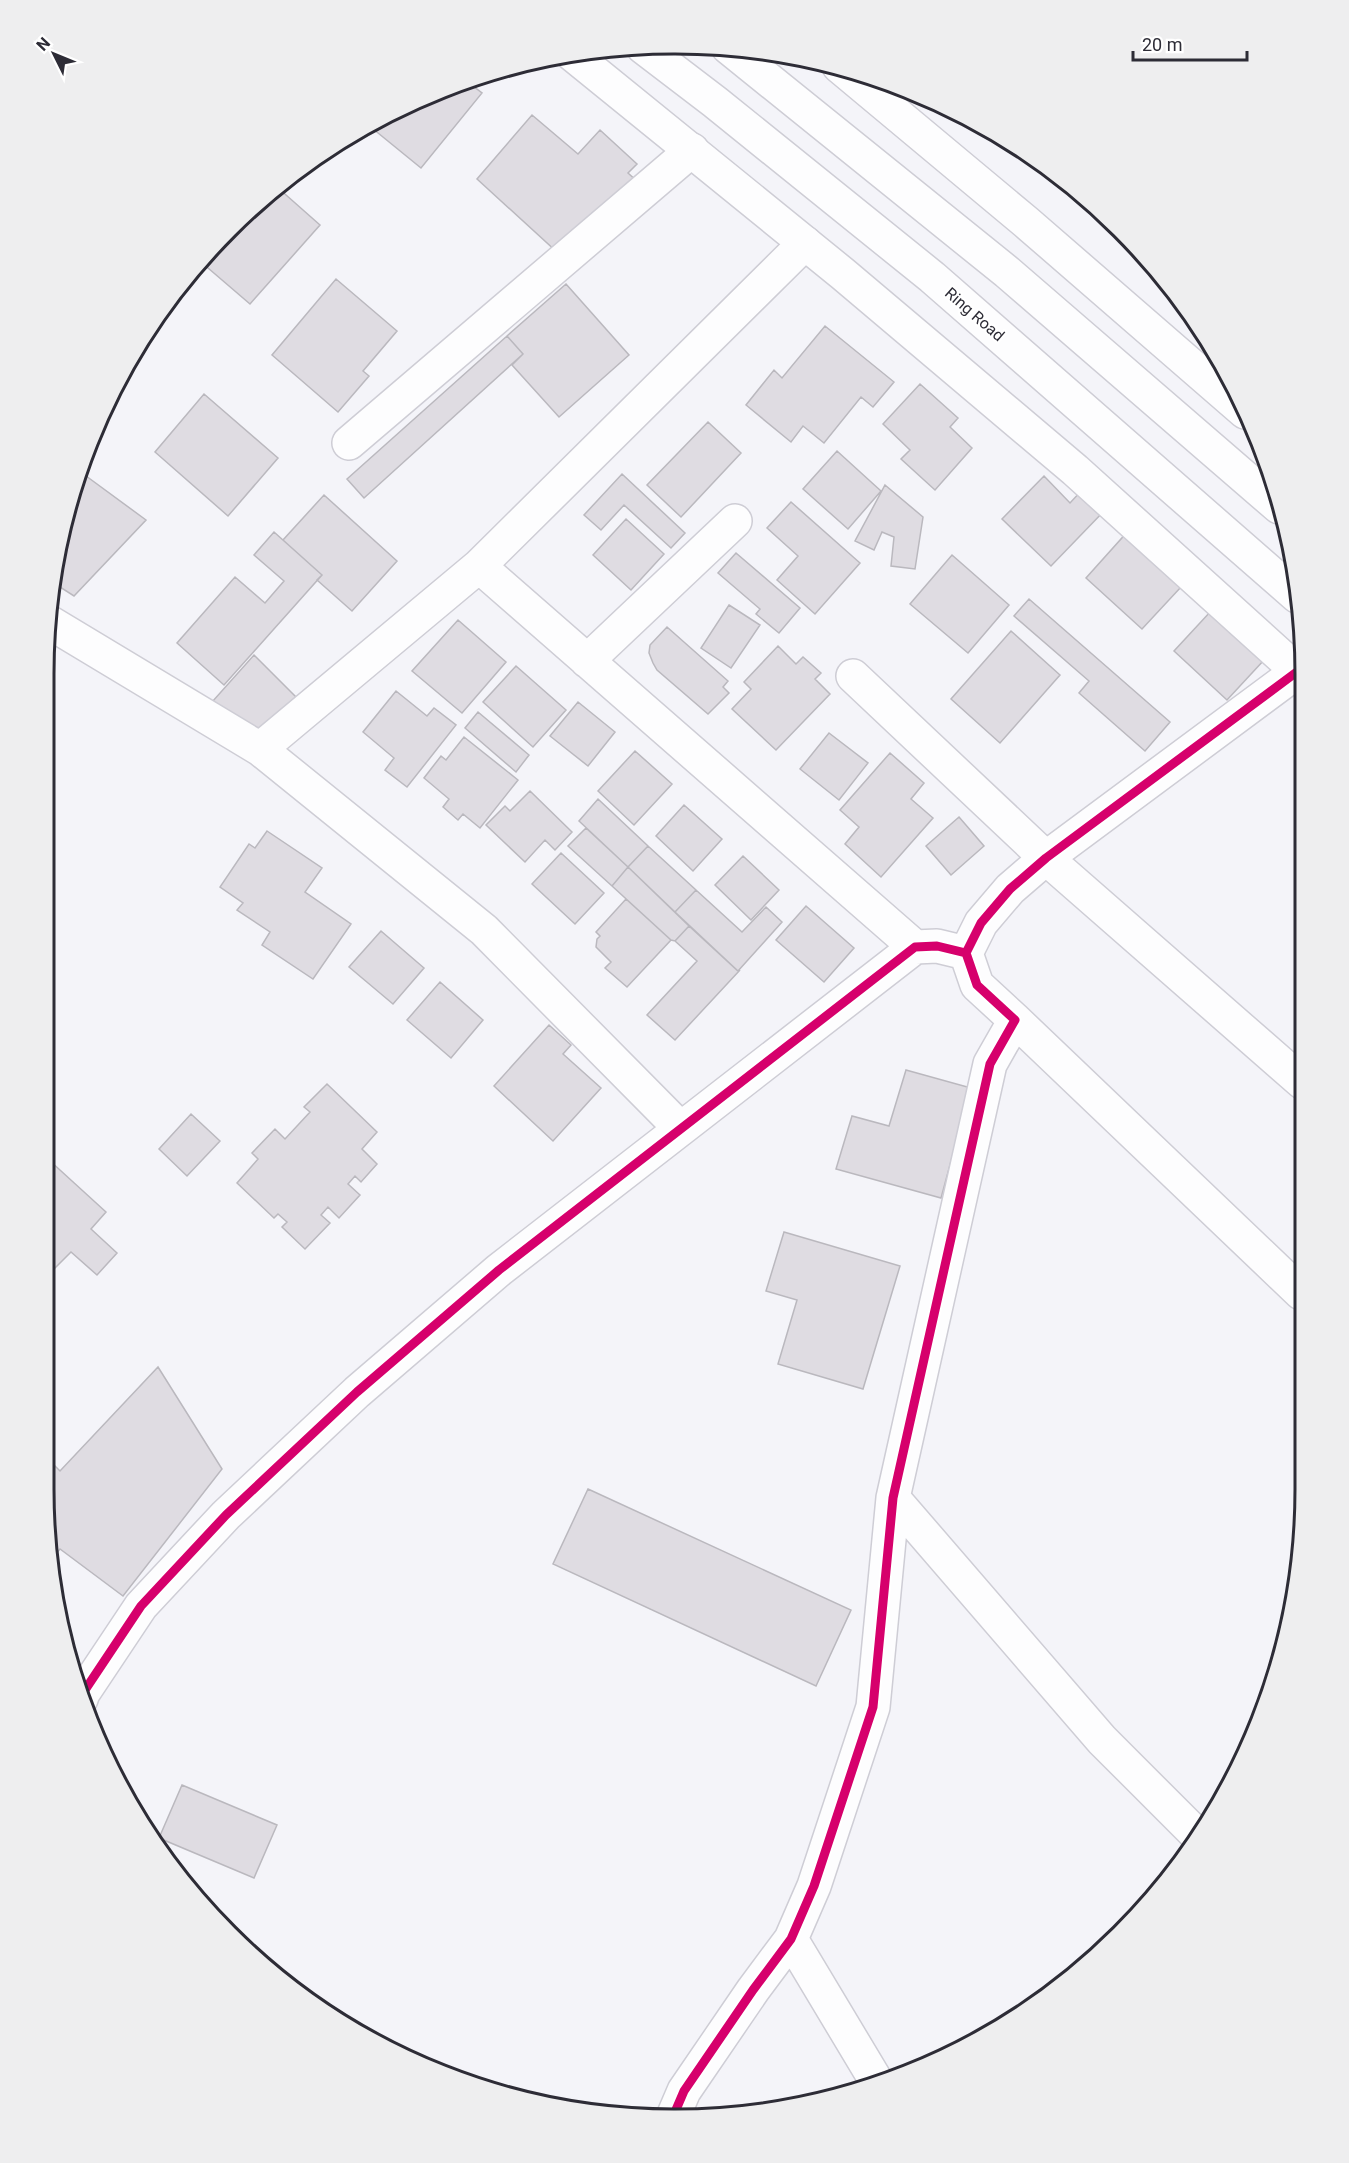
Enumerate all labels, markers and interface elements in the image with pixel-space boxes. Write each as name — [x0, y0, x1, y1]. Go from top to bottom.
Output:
north arrow — [24, 24, 84, 84]
scale bar — [1133, 24, 1247, 62]
text: N — [33, 34, 54, 55]
text: 20 m — [1142, 34, 1182, 55]
street label: Ring Road — [941, 284, 1008, 345]

